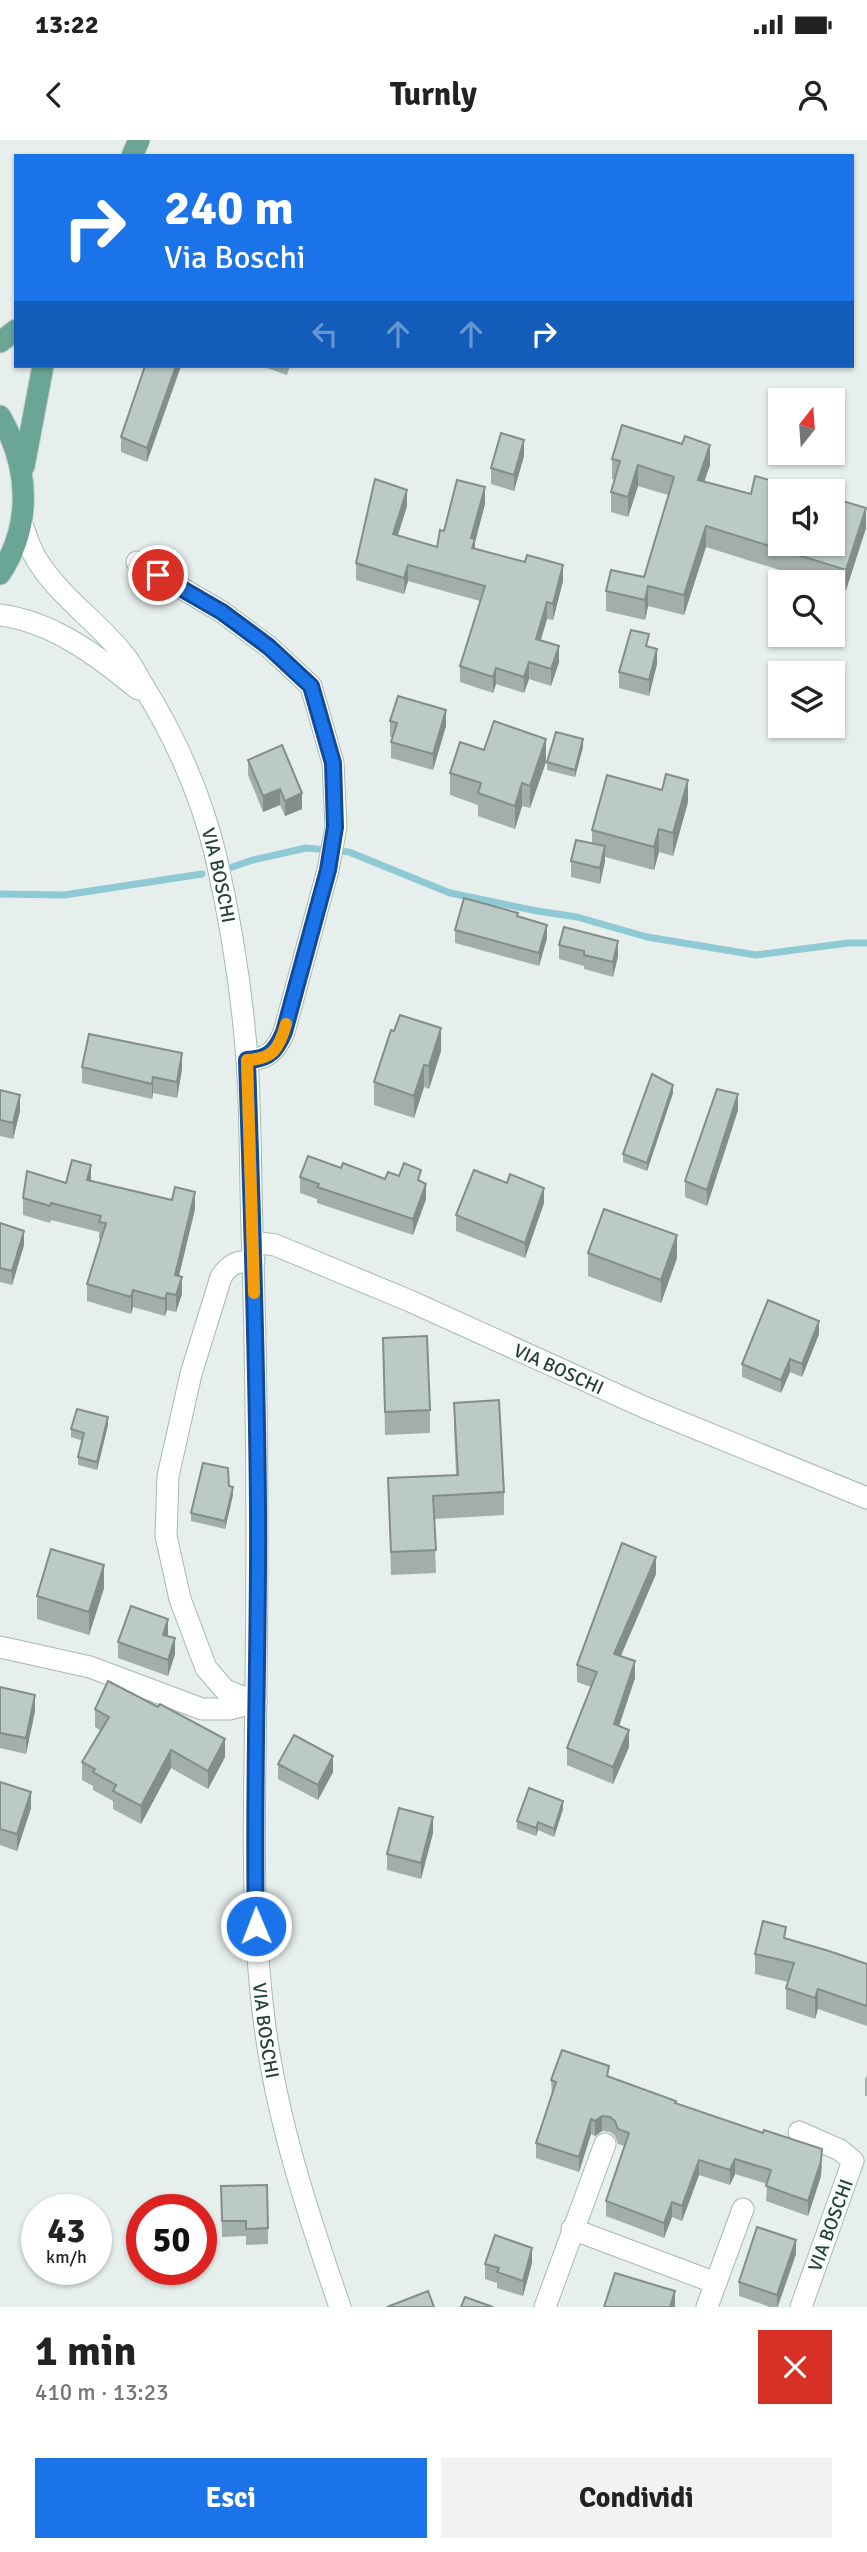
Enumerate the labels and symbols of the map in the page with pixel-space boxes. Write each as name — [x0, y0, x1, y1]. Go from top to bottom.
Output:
north arrow — [768, 388, 845, 466]
pin — [128, 545, 188, 605]
street label: VIA BOSCHI — [196, 825, 240, 925]
street label: VIA BOSCHI — [510, 1339, 608, 1400]
position arrow — [219, 1889, 293, 1963]
street label: VIA BOSCHI — [247, 1982, 284, 2081]
street label: VIA BOSCHI — [803, 2176, 859, 2275]
speed limit sign: 50 — [126, 2194, 217, 2285]

